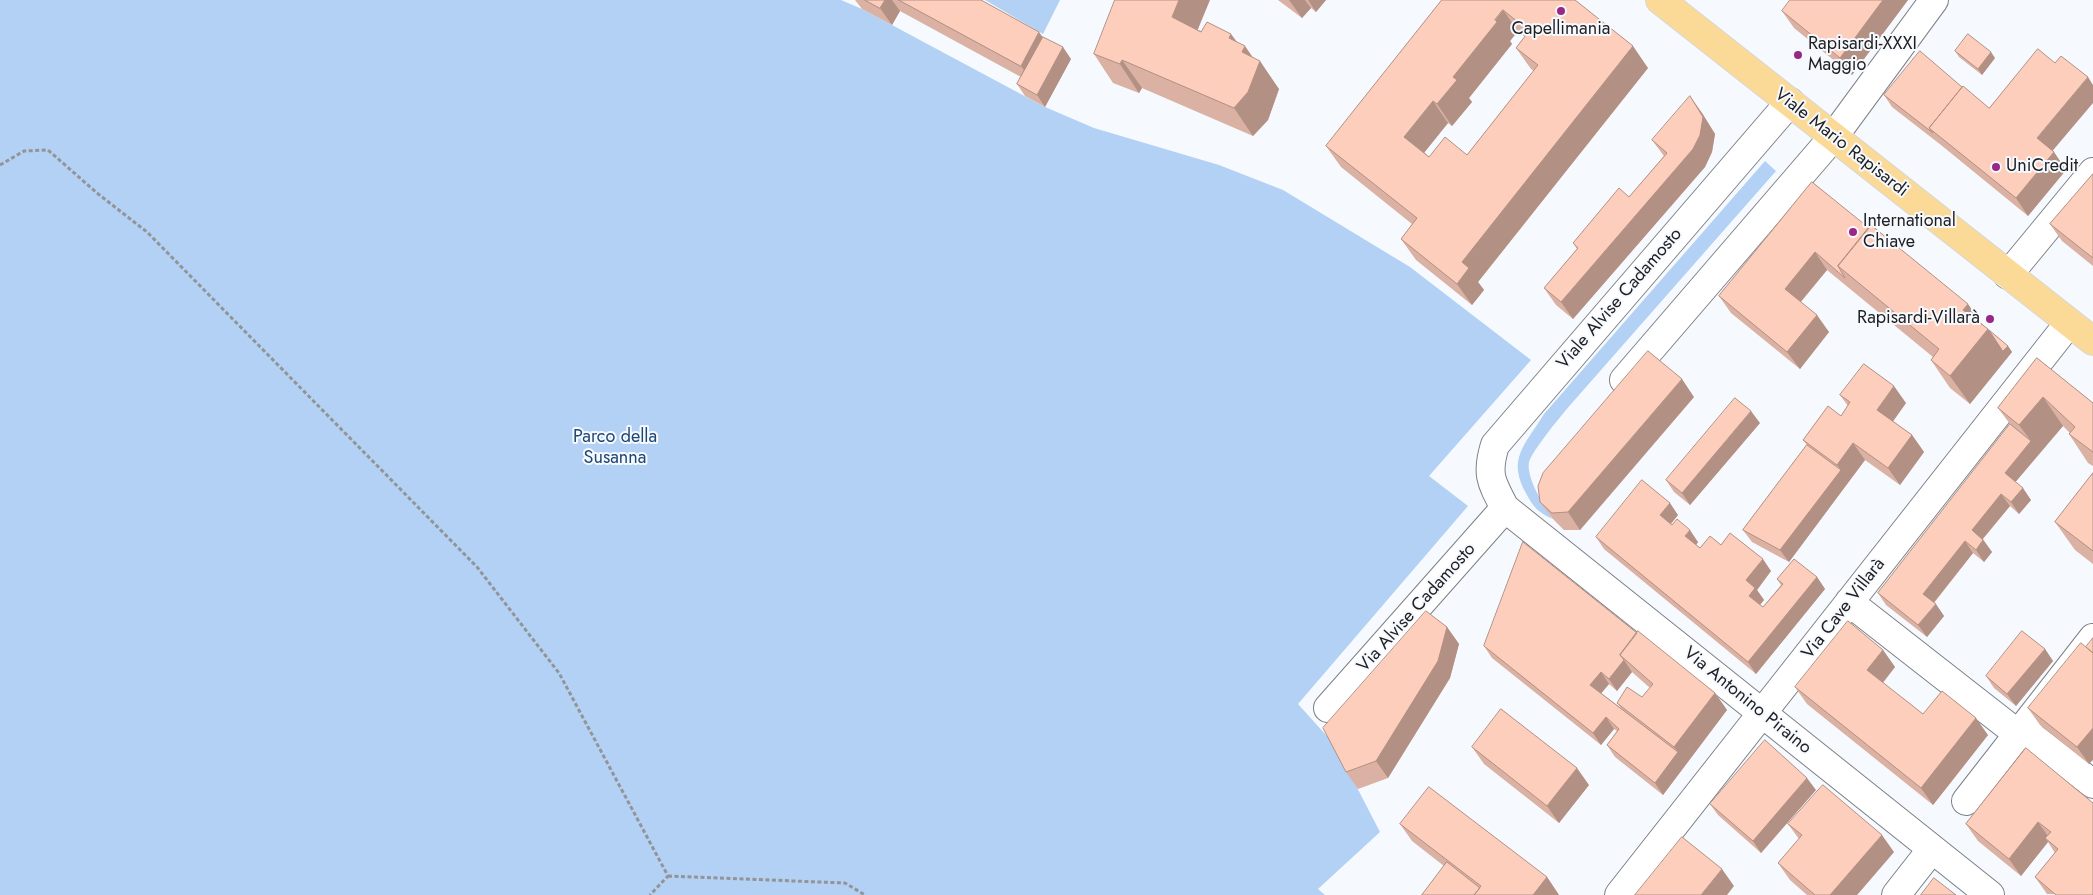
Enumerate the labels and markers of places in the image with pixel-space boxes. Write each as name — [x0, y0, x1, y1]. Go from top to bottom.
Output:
marker: Capellimania — [1555, 5, 1567, 17]
place label: Capellimania — [1512, 19, 1610, 41]
place label: Rapisardi-XXXI Maggio — [1808, 34, 1917, 76]
marker: Rapisardi-XXXI Maggio — [1792, 49, 1804, 61]
place label: UniCredit — [2006, 156, 2078, 178]
marker: UniCredit — [1990, 161, 2002, 173]
place label: International Chiave — [1863, 211, 1956, 253]
marker: International Chiave — [1847, 226, 1859, 238]
place label: Rapisardi-Villarà — [1857, 308, 1980, 330]
marker: Rapisardi-Villarà — [1984, 313, 1996, 325]

